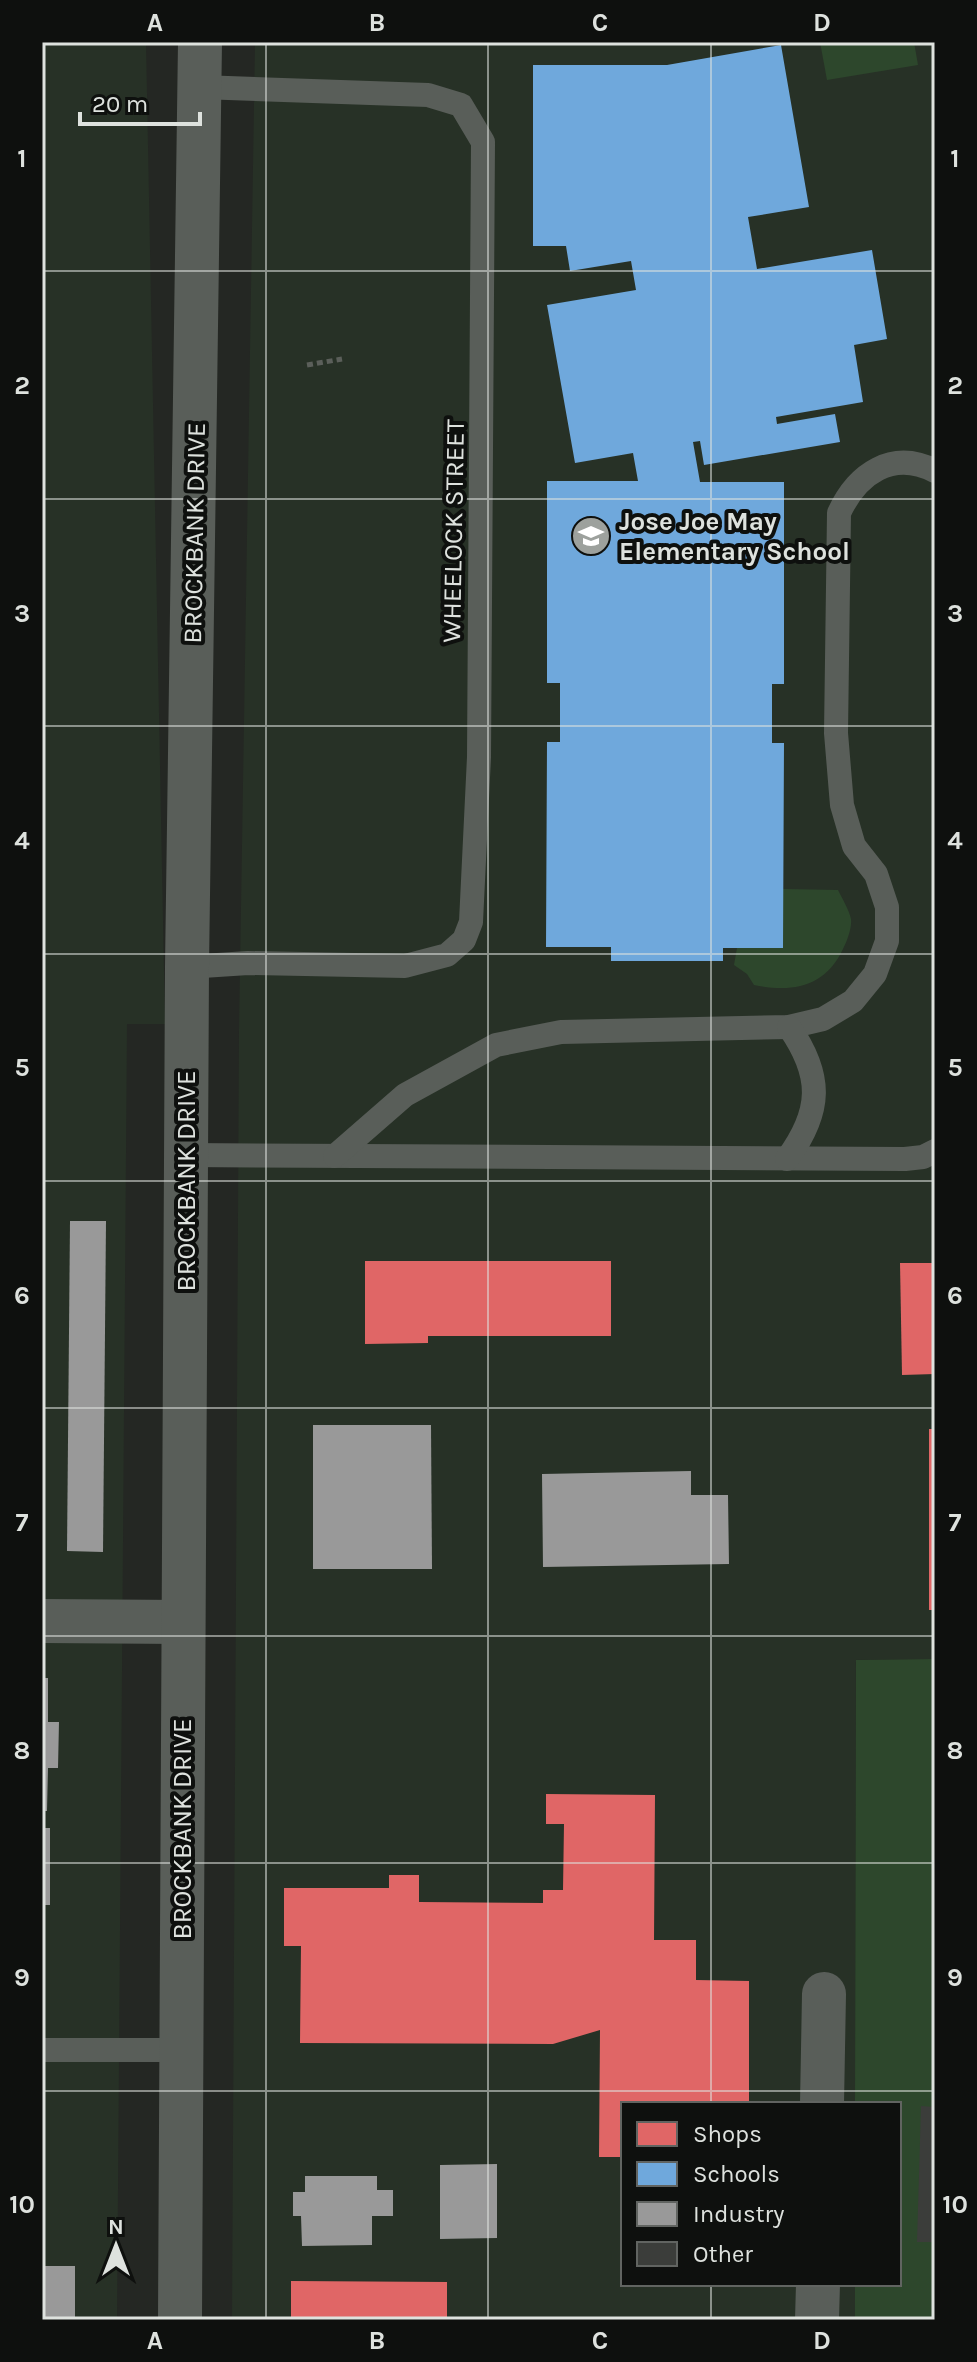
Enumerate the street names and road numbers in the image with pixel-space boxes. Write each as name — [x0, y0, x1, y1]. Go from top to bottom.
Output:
street label: WHEELOCK STREET — [436, 419, 471, 643]
street label: BROCKBANK DRIVE — [177, 422, 212, 644]
street label: BROCKBANK DRIVE — [171, 1070, 202, 1292]
street label: BROCKBANK DRIVE — [167, 1718, 198, 1940]

